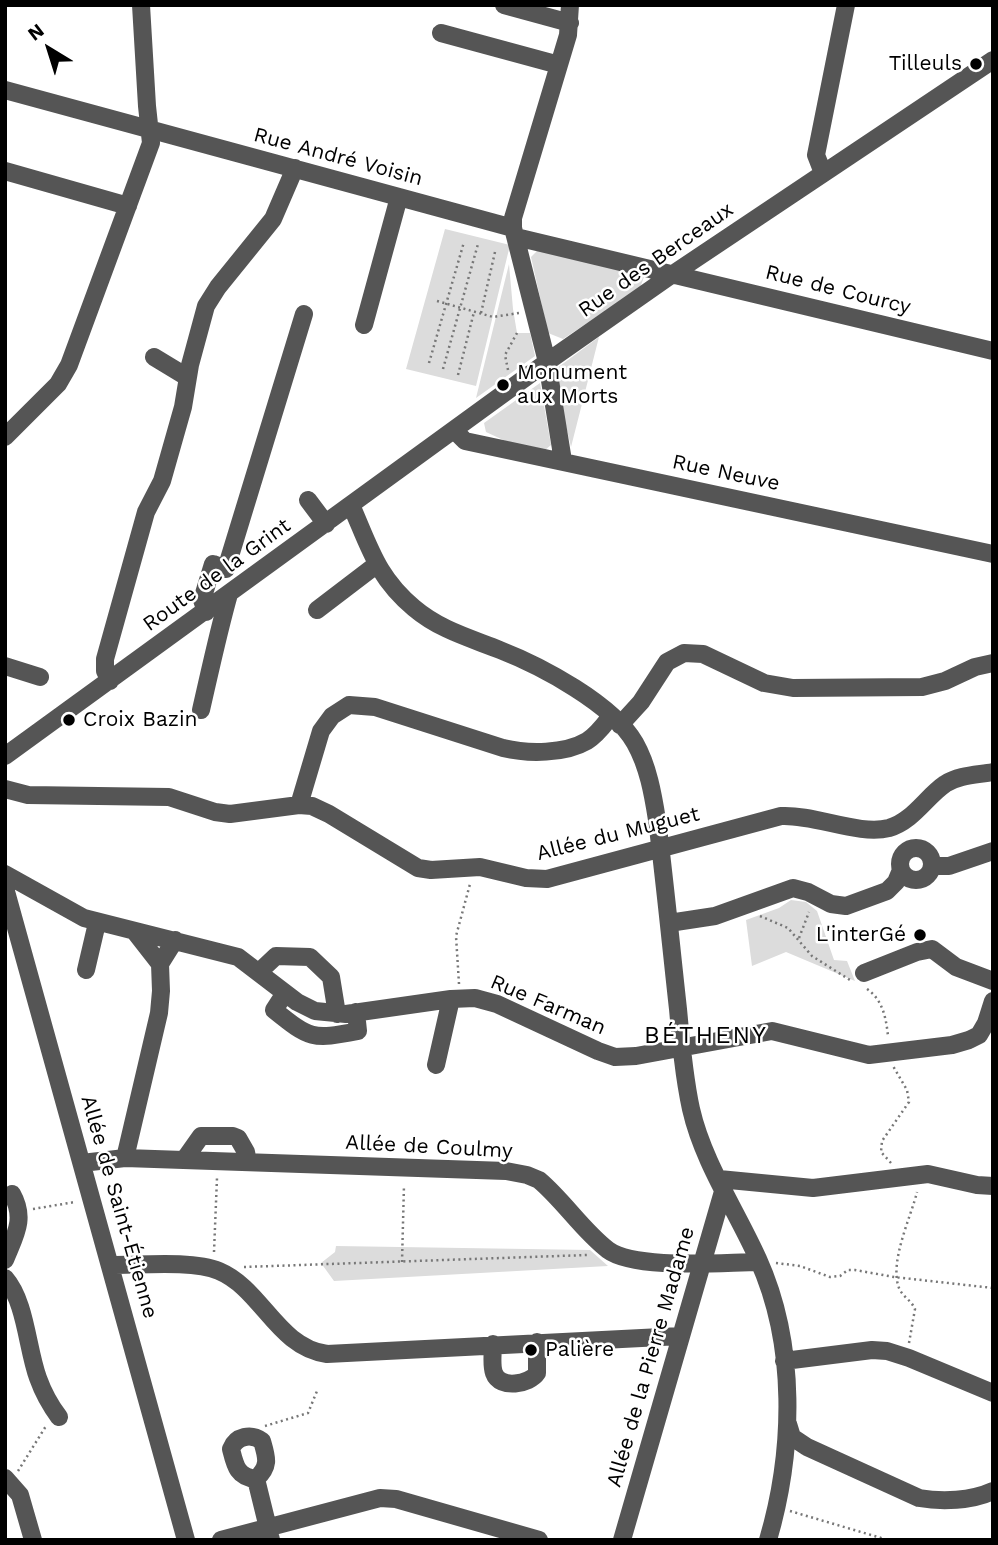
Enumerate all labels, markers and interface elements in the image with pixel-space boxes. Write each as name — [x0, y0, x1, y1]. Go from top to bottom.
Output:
north arrow — [14, 14, 84, 84]
text: N — [23, 19, 48, 45]
place label: Tilleuls — [889, 51, 962, 77]
marker: Tilleuls — [968, 56, 984, 72]
street label: Rue André Voisin — [251, 122, 425, 192]
street label: Rue des Berceaux — [574, 197, 738, 323]
street label: Rue de Courcy — [763, 260, 913, 320]
place label: Monument aux Morts — [517, 360, 627, 410]
marker: Monument aux Morts — [495, 377, 511, 393]
street label: Rue Neuve — [670, 449, 782, 497]
street label: Route de la Grint — [138, 513, 296, 637]
place label: Croix Bazin — [83, 707, 198, 733]
marker: Croix Bazin — [61, 712, 77, 728]
street label: Allée du Muguet — [534, 802, 702, 866]
place label: L'interGé — [816, 922, 906, 948]
marker: L'interGé — [912, 927, 928, 943]
street label: Rue Farman — [486, 969, 610, 1041]
district label: BÉTHENY — [645, 1022, 767, 1050]
street label: Allée de Saint-Étienne — [75, 1093, 163, 1321]
street label: Allée de Coulmy — [345, 1130, 513, 1164]
street label: Allée de la Pierre Madame — [602, 1224, 700, 1490]
place label: Palière — [545, 1337, 614, 1363]
marker: Palière — [523, 1342, 539, 1358]

